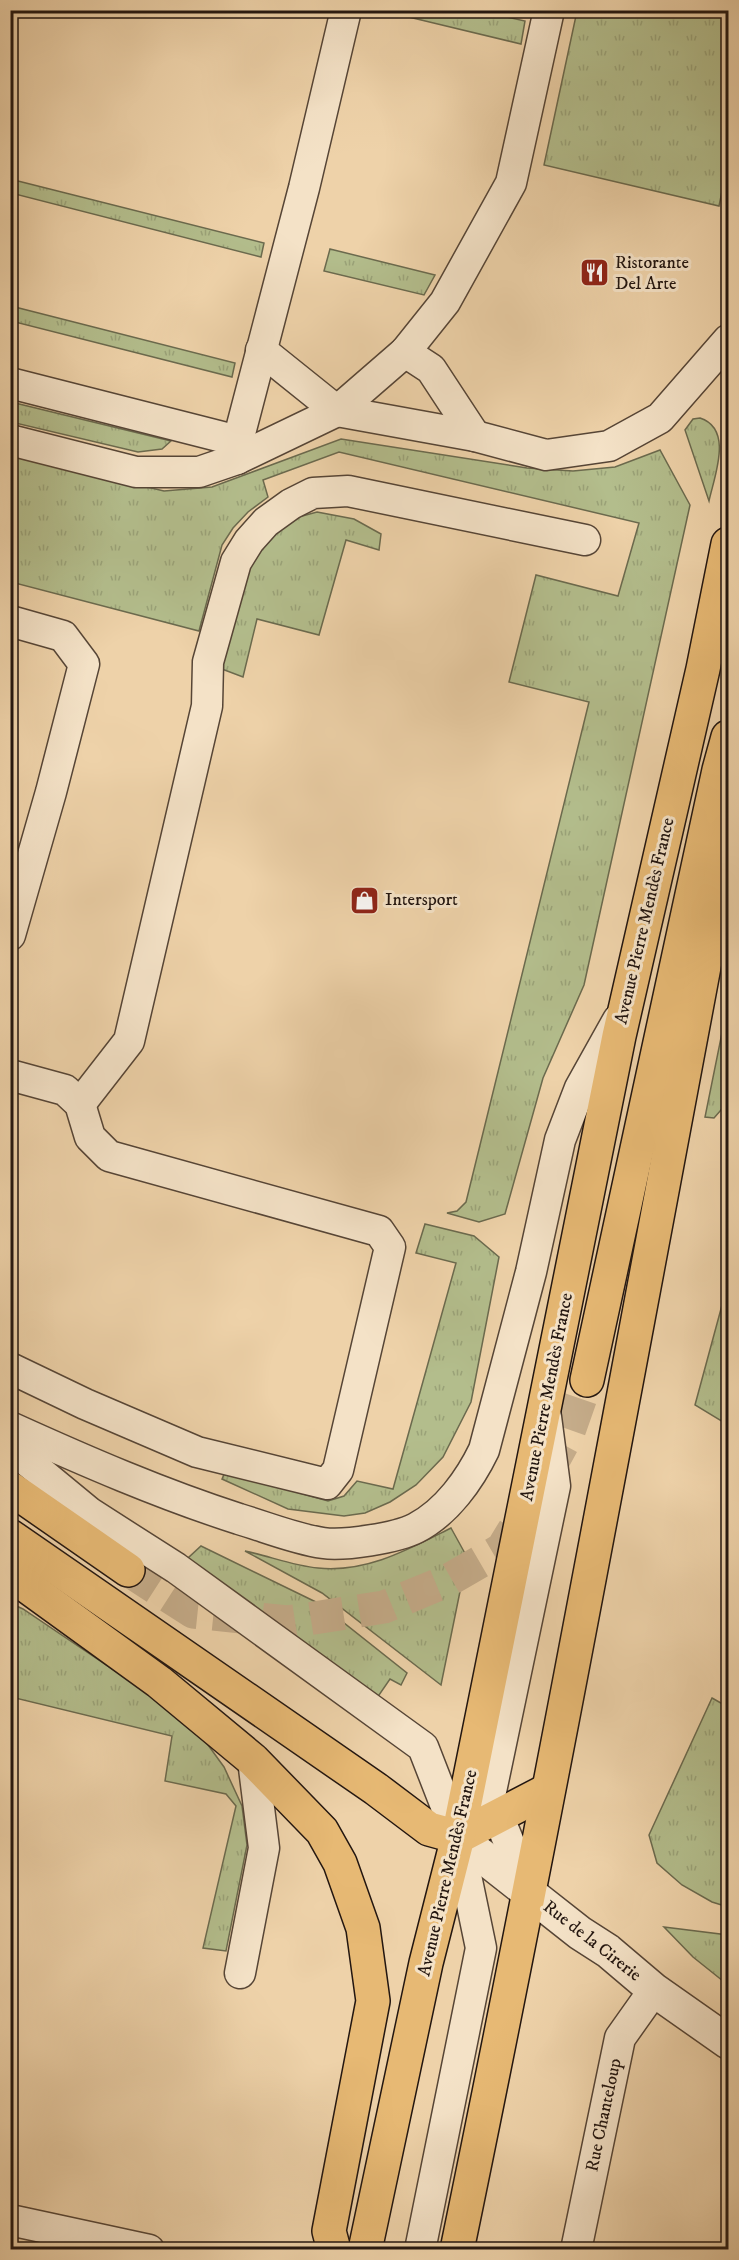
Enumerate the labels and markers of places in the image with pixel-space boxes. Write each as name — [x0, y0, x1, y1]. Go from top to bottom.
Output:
place label: Ristorante Del Arte — [615, 252, 689, 295]
restaurant icon: Ristorante Del Arte — [578, 257, 610, 289]
shop icon: Intersport — [348, 884, 380, 916]
place label: Intersport — [385, 889, 458, 911]

